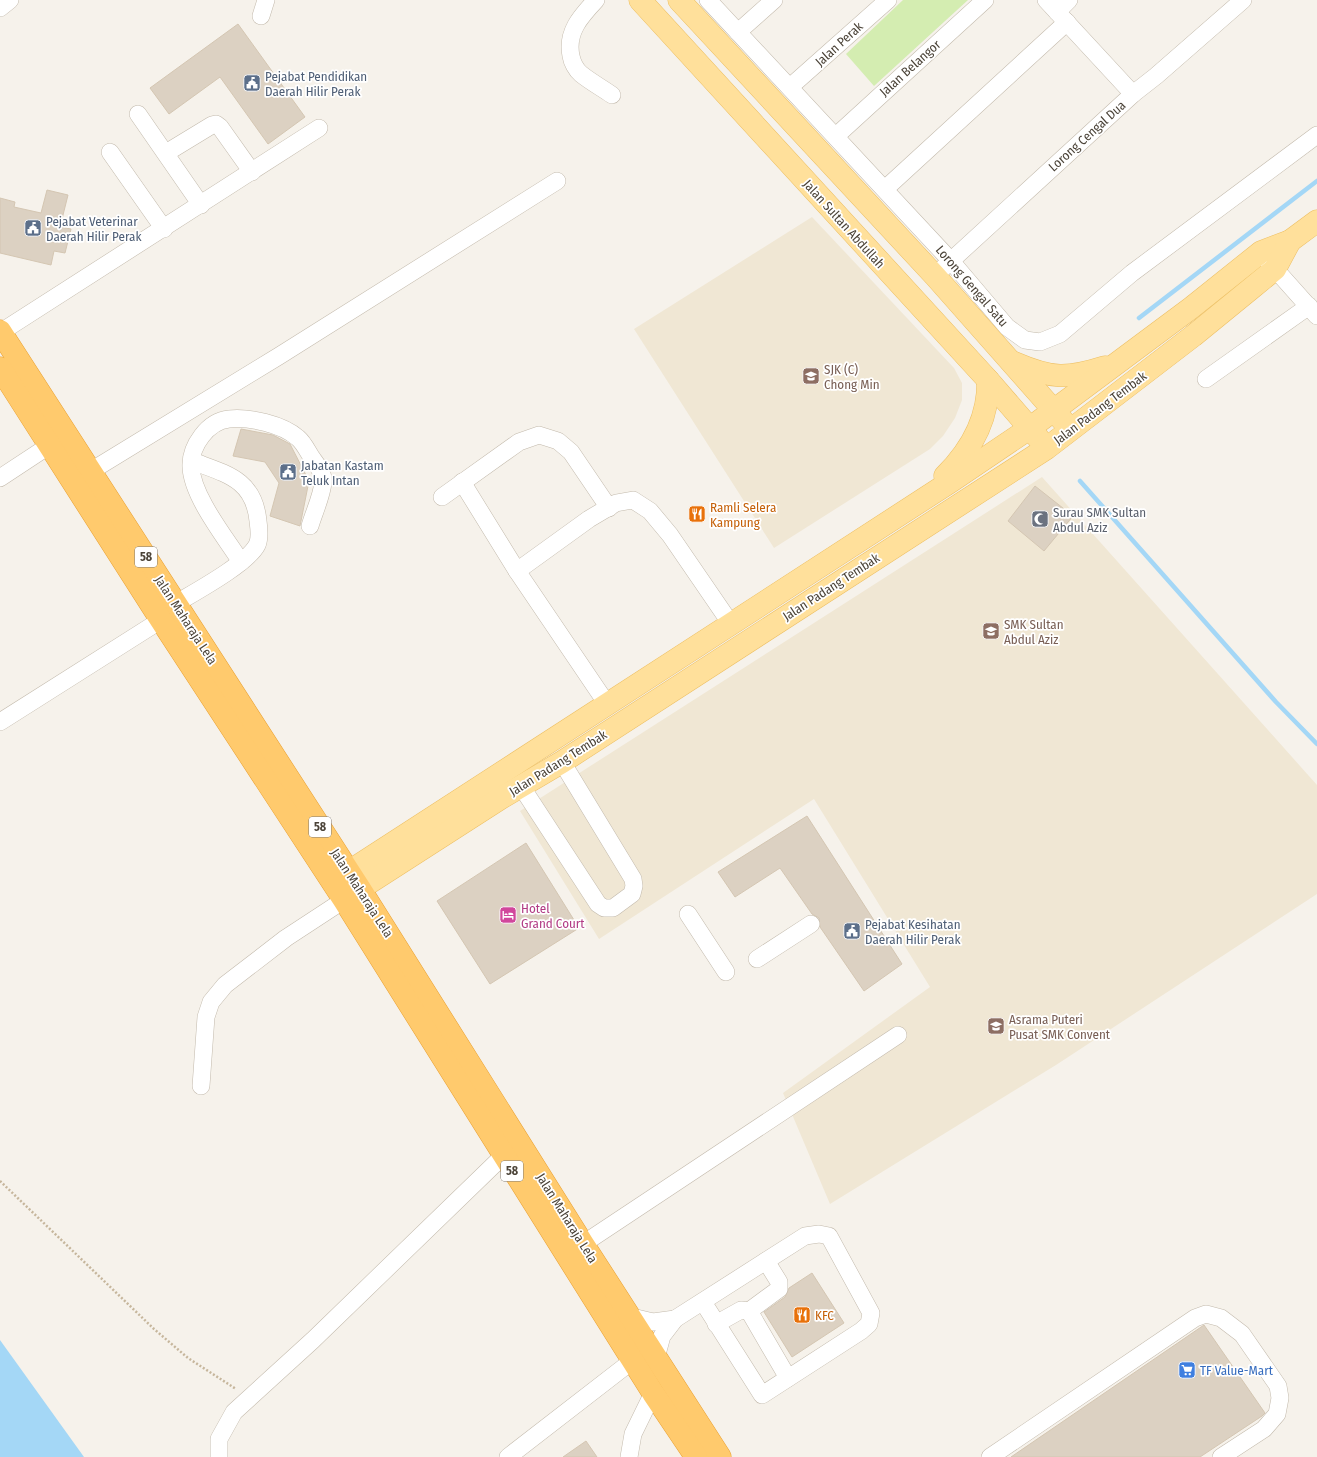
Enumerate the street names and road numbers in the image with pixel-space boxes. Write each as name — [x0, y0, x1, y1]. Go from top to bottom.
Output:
street label: Jalan Perak — [812, 18, 867, 69]
street label: Jalan Belangor — [876, 36, 944, 99]
street label: Lorong Cengal Dua — [1045, 98, 1129, 174]
street label: Jalan Sultan Abdullah — [800, 177, 888, 271]
street label: Lorong Gengal Satu — [933, 242, 1011, 330]
street label: Jalan Padang Tembak — [1051, 368, 1150, 448]
road number: 58 — [135, 547, 157, 567]
street label: Jalan Padang Tembak — [780, 550, 883, 624]
street label: Jalan Maharaja Lela — [152, 573, 220, 667]
street label: Jalan Padang Tembak — [506, 726, 610, 799]
road number: 58 — [309, 817, 331, 837]
street label: Jalan Maharaja Lela — [328, 846, 396, 940]
road number: 58 — [501, 1161, 523, 1181]
street label: Jalan Maharaja Lela — [533, 1170, 601, 1266]

